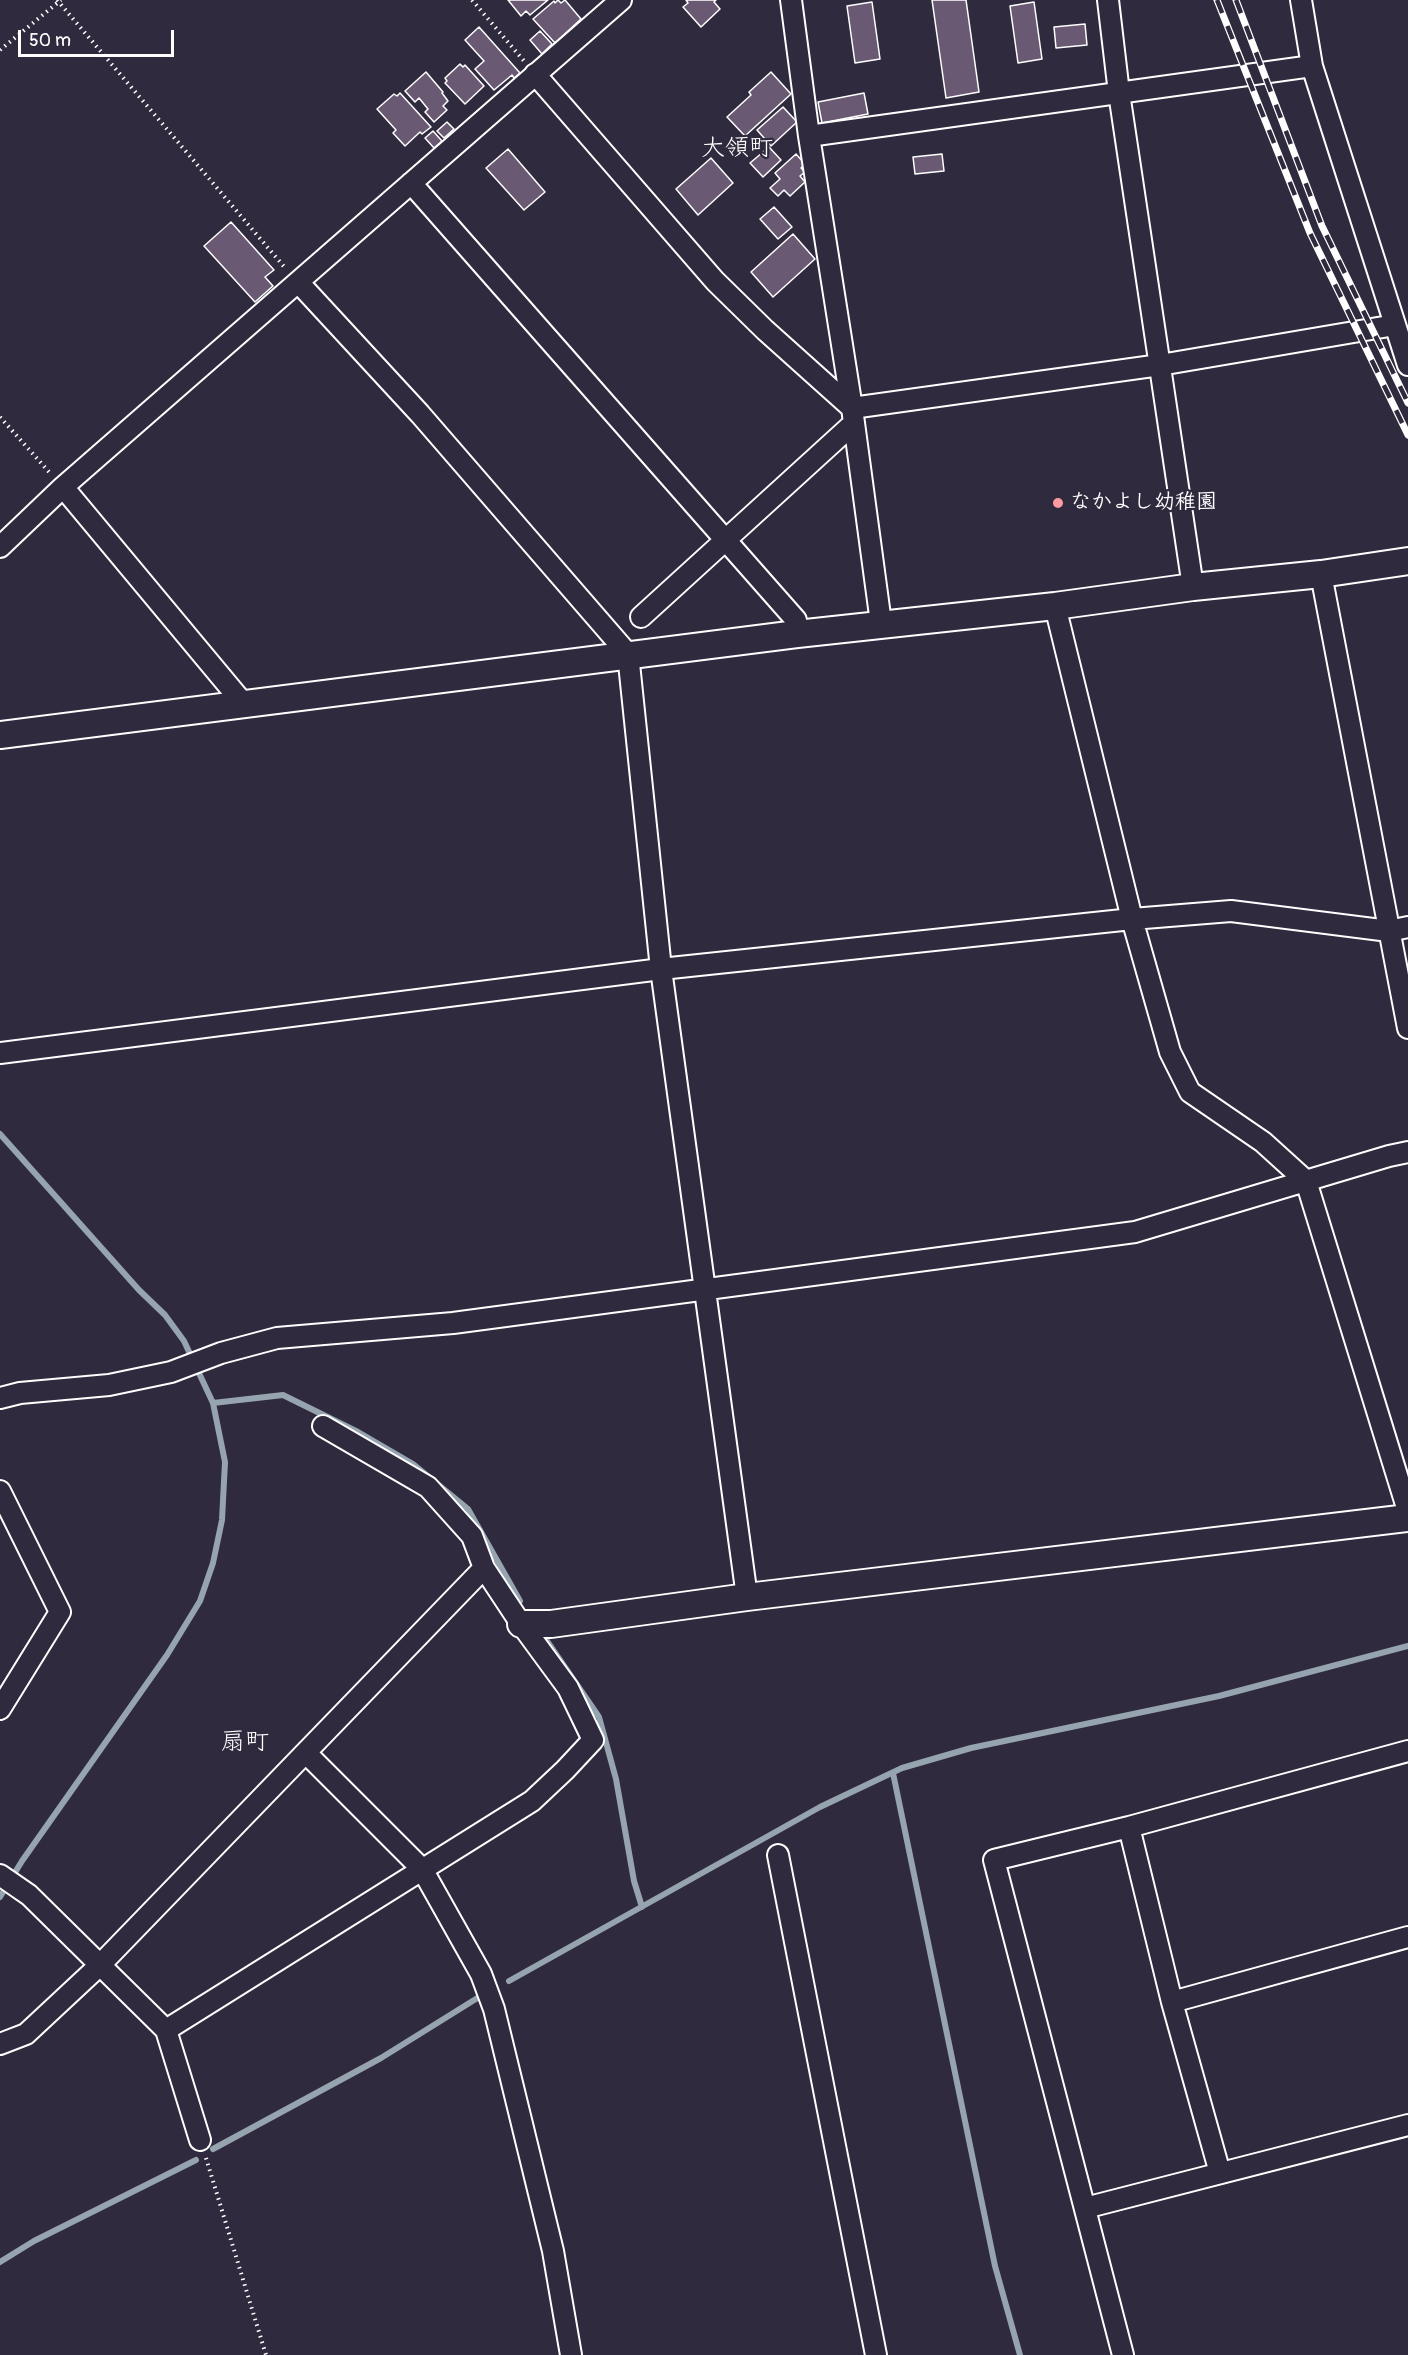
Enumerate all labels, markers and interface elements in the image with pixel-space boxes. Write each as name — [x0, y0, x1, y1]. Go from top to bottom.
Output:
scale bar — [21, 18, 177, 56]
text: 50 m — [29, 29, 71, 52]
district label: 大領町 — [701, 135, 773, 163]
place label: なかよし幼稚園 — [1070, 490, 1217, 516]
marker: なかよし幼稚園 — [1051, 496, 1065, 510]
district label: 扇町 — [221, 1729, 269, 1757]

